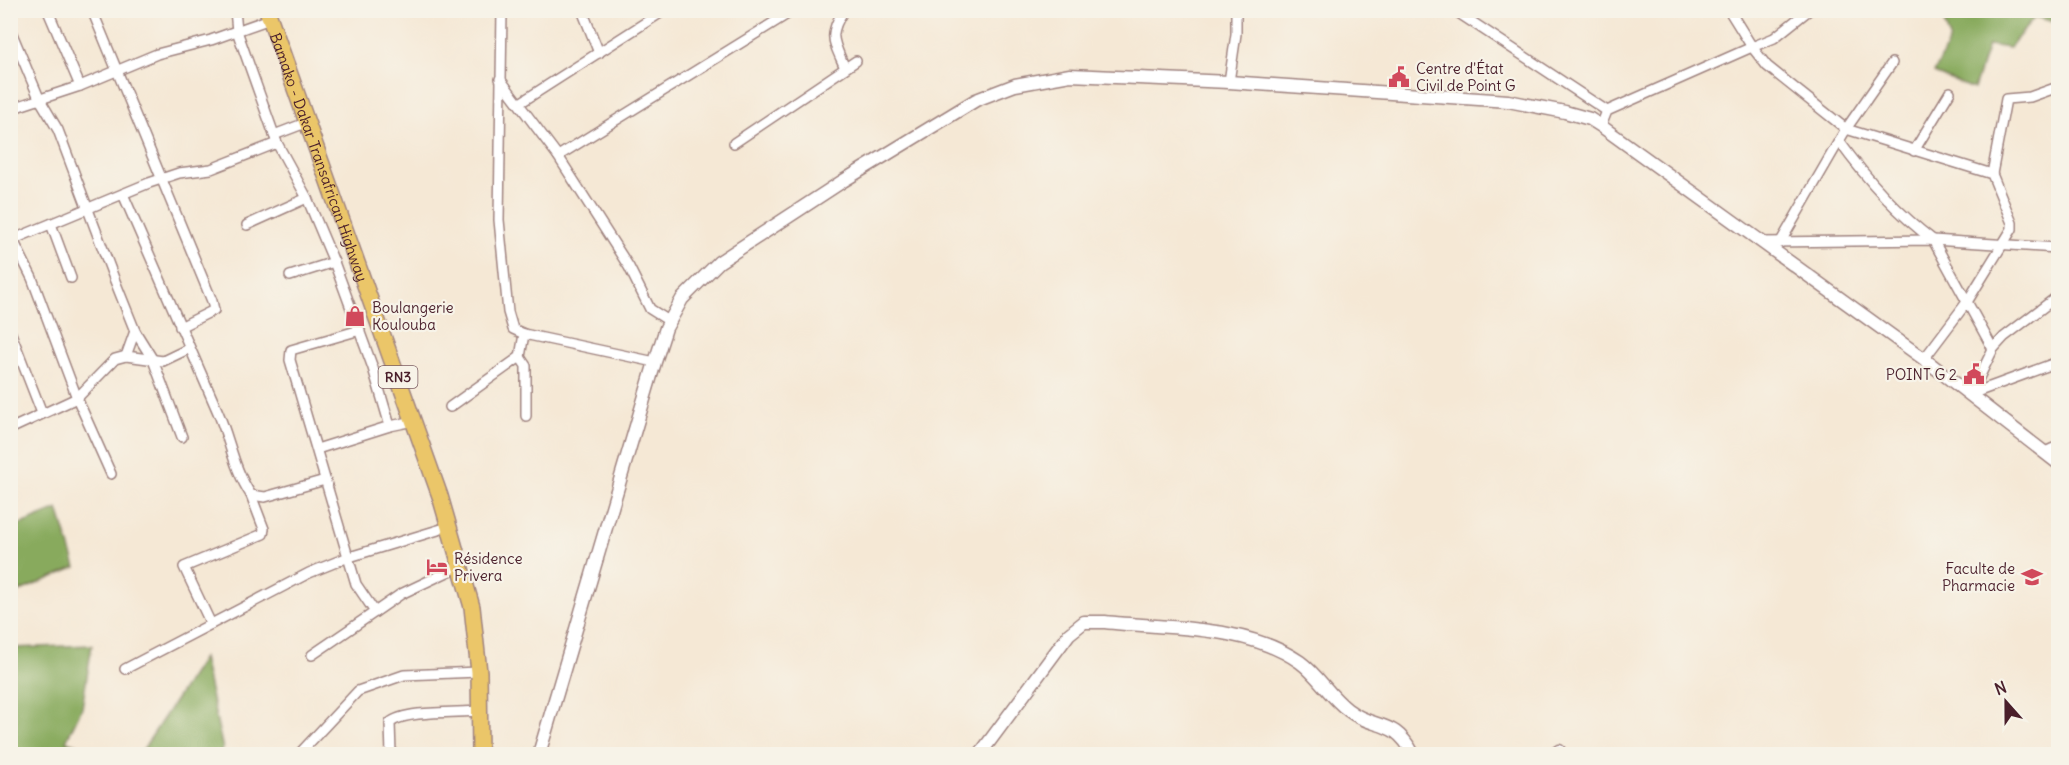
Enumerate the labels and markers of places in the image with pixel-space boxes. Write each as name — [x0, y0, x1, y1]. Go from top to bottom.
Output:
place label: Centre d'État Civil de Point G — [1416, 59, 1516, 95]
public building icon: Centre d'État Civil de Point G — [1387, 65, 1411, 89]
place label: Boulangerie Koulouba — [372, 298, 454, 334]
shop icon: Boulangerie Koulouba — [343, 304, 367, 328]
public building icon: POINT G 2 — [1962, 362, 1986, 386]
place label: POINT G 2 — [1886, 365, 1957, 384]
place label: Résidence Privera — [454, 549, 522, 585]
hotel icon: Résidence Privera — [425, 555, 449, 579]
place label: Faculte de Pharmacie — [1942, 559, 2015, 595]
school or university icon: Faculte de Pharmacie — [2020, 565, 2044, 589]

